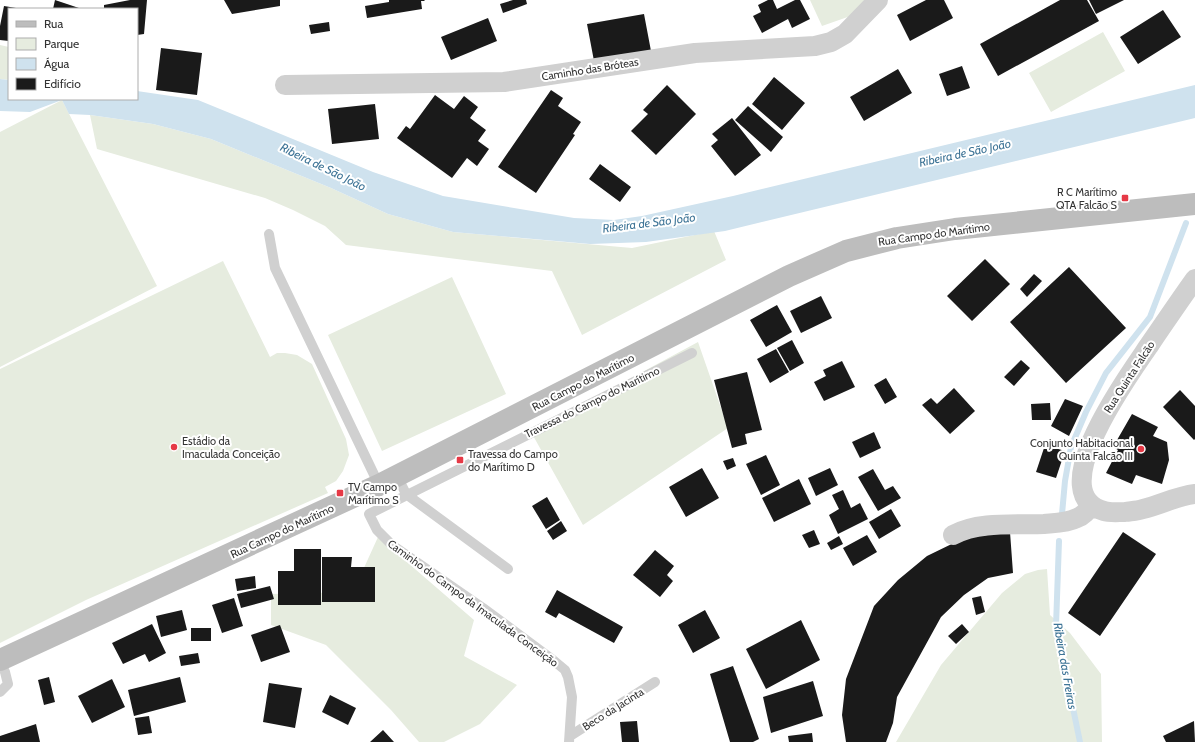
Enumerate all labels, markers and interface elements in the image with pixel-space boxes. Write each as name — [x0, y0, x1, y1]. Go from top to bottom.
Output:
legend — [8, 8, 138, 100]
text: Rua — [44, 16, 63, 31]
text: Parque — [44, 36, 79, 51]
street label: Caminho das Bróteas — [540, 54, 640, 84]
text: Água — [44, 56, 70, 71]
text: Edifício — [44, 76, 81, 91]
water label: Ribeira de São João — [918, 135, 1012, 170]
water label: Ribeira de São João — [278, 139, 369, 194]
place label: R C Marítimo QTA Falcão S — [1056, 185, 1118, 212]
marker: R C Marítimo QTA Falcão S — [1120, 193, 1130, 203]
water label: Ribeira de São João — [602, 209, 696, 236]
street label: Rua Campo do Marítimo — [877, 219, 991, 249]
street label: Rua Quinta Falcão — [1100, 338, 1158, 416]
street label: Rua Campo do Marítimo — [530, 350, 636, 414]
street label: Travessa do Campo do Marítimo — [522, 363, 662, 441]
place label: Estádio da Imaculada Conceição — [182, 434, 280, 461]
place label: Conjunto Habitacional Quinta Falcão III — [1030, 436, 1133, 463]
marker: Estádio da Imaculada Conceição — [169, 442, 179, 452]
marker: Conjunto Habitacional Quinta Falcão III — [1136, 444, 1146, 454]
place label: Travessa do Campo do Marítimo D — [468, 447, 558, 474]
marker: Travessa do Campo do Marítimo D — [455, 455, 465, 465]
place label: TV Campo Marítimo S — [348, 480, 399, 507]
marker: TV Campo Marítimo S — [335, 488, 345, 498]
street label: Rua Campo do Marítimo — [228, 501, 336, 561]
street label: Caminho do Campo da Imaculada Conceição — [385, 536, 561, 670]
water label: Ribeira das Freiras — [1050, 621, 1081, 711]
street label: Beco da Jacinta — [580, 684, 647, 733]

